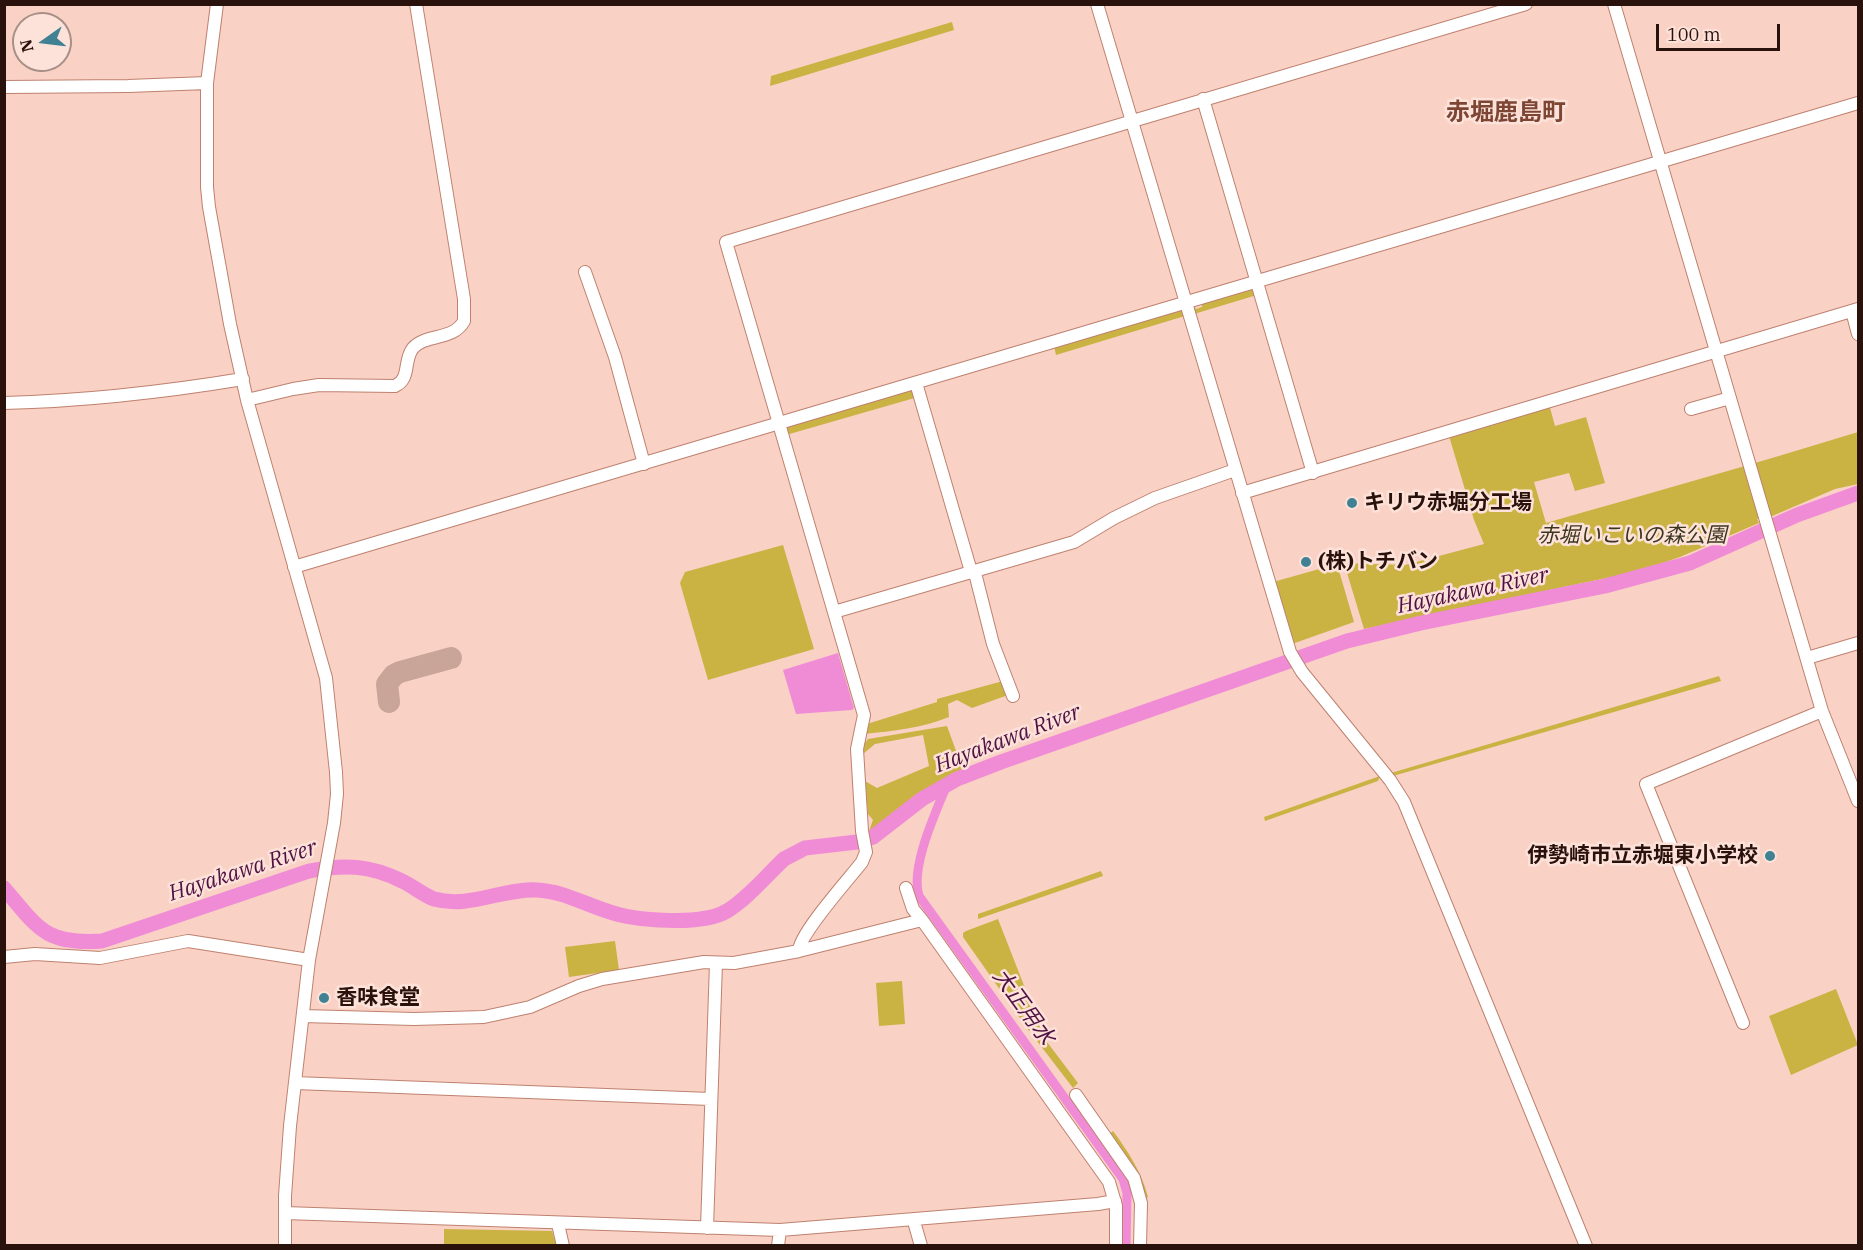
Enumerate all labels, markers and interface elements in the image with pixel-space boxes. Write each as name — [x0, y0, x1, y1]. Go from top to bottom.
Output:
north arrow — [12, 12, 72, 72]
scale bar — [1659, 12, 1784, 50]
text: 100 m — [1667, 23, 1721, 46]
text: N — [15, 37, 38, 54]
district label: 赤堀鹿島町 — [1446, 99, 1566, 127]
place label: キリウ赤堀分工場 — [1364, 490, 1532, 516]
marker: キリウ赤堀分工場 — [1345, 496, 1359, 510]
park label: 赤堀いこいの森公園 — [1538, 523, 1726, 549]
place label: (株)トチバン — [1318, 549, 1438, 575]
marker: (株)トチバン — [1299, 555, 1313, 569]
water label: Hayakawa River — [1395, 562, 1551, 620]
water label: Hayakawa River — [931, 699, 1085, 779]
water label: Hayakawa River — [166, 835, 320, 907]
place label: 伊勢崎市立赤堀東小学校 — [1527, 843, 1758, 869]
marker: 伊勢崎市立赤堀東小学校 — [1763, 849, 1777, 863]
water label: 大正用水 — [986, 964, 1060, 1050]
place label: 香味食堂 — [336, 985, 420, 1011]
marker: 香味食堂 — [317, 991, 331, 1005]

